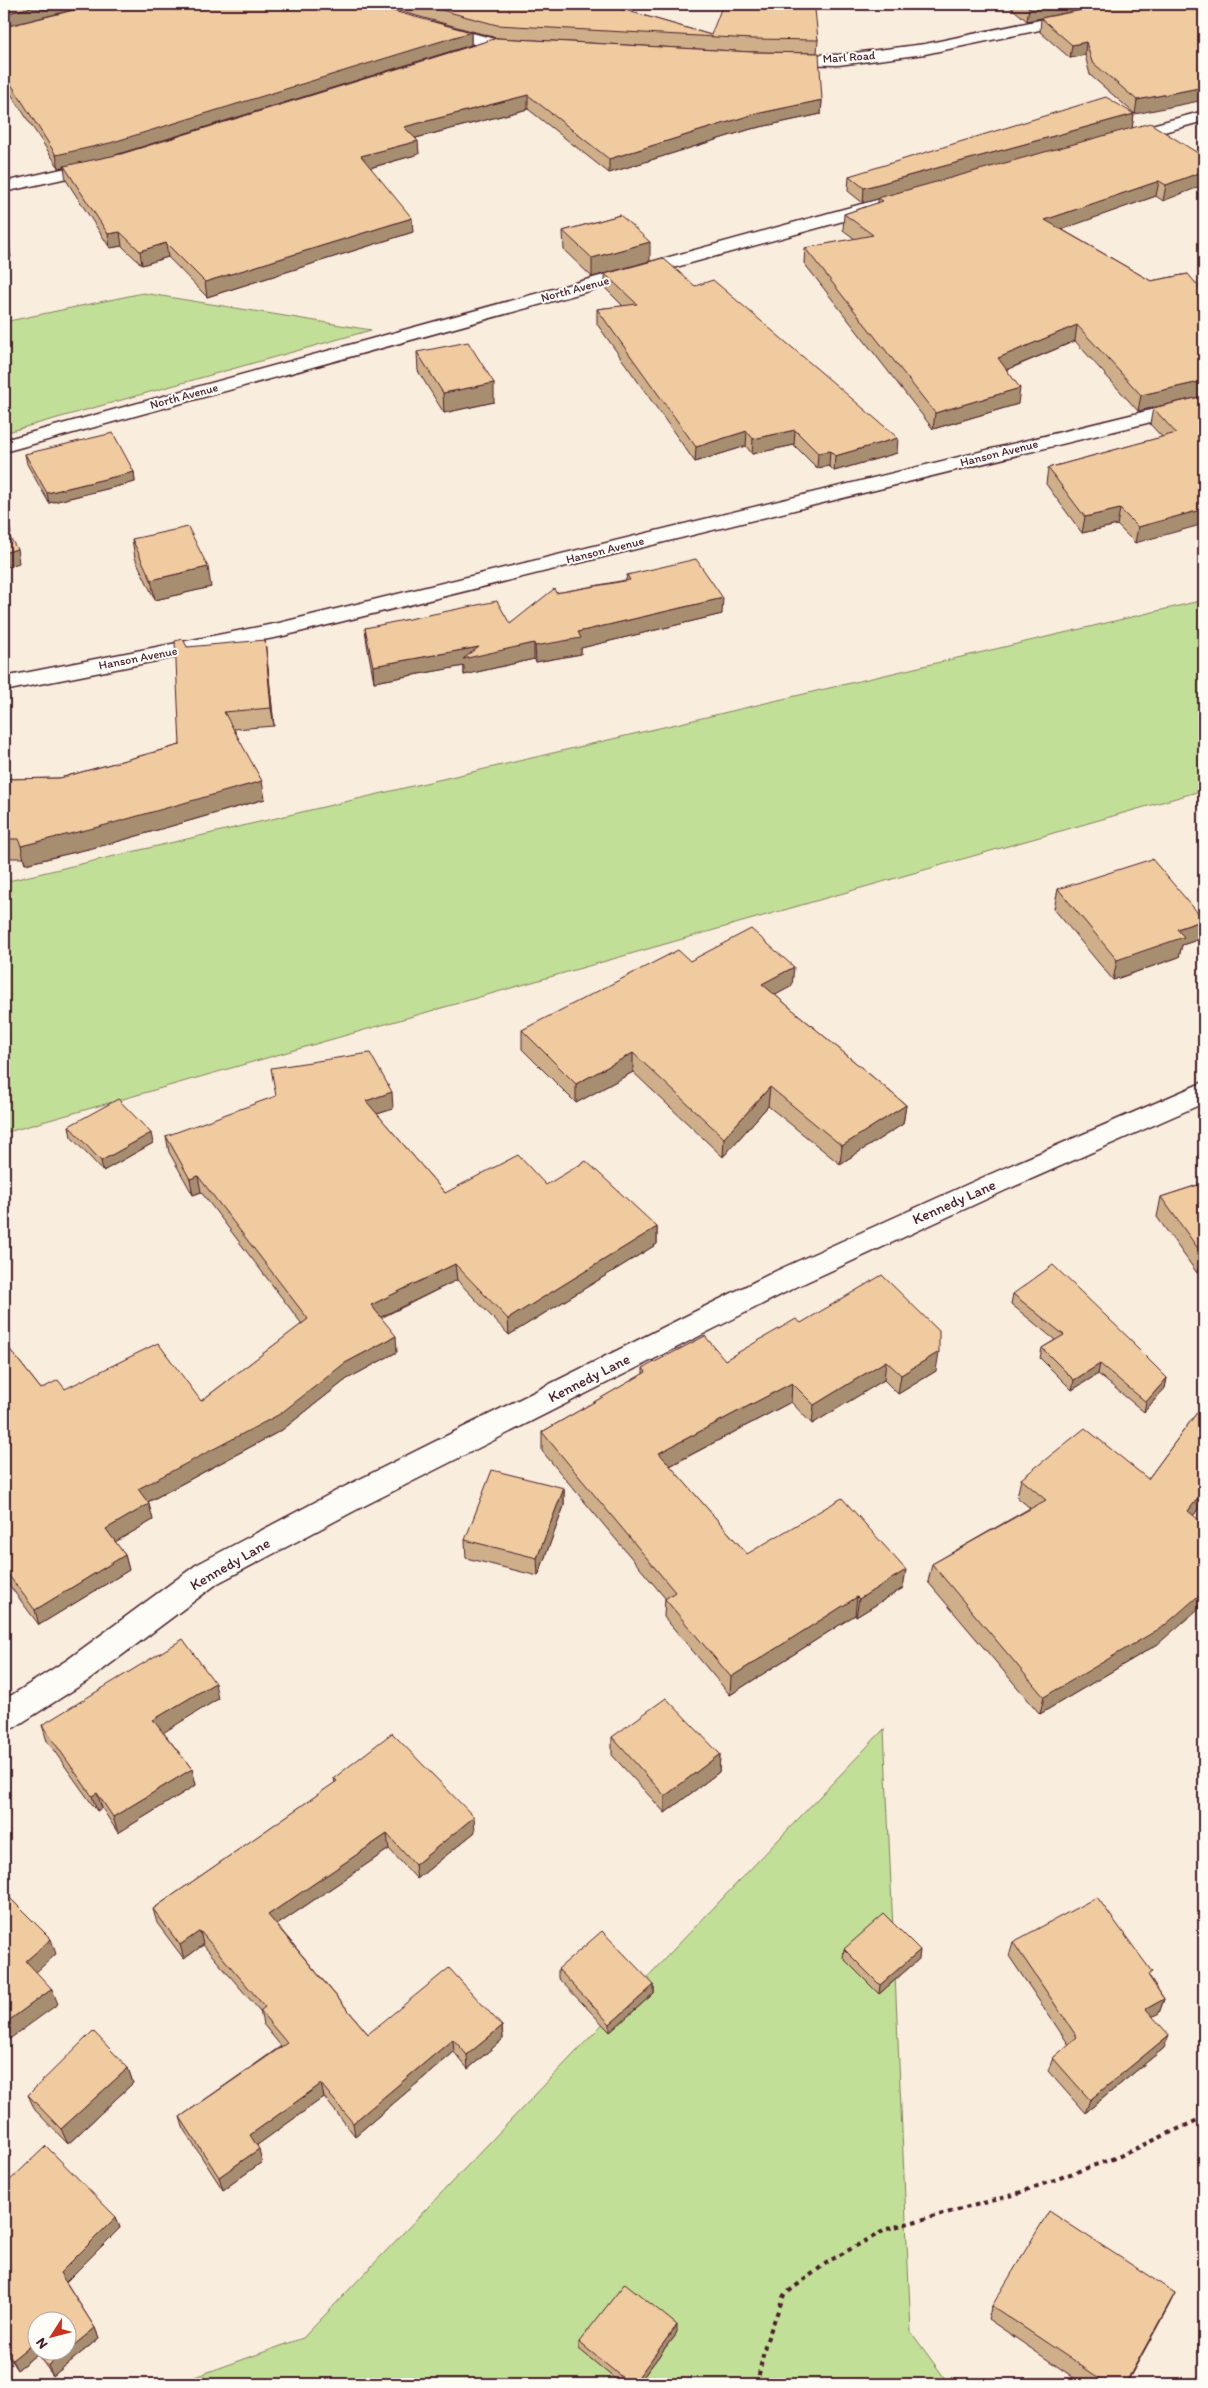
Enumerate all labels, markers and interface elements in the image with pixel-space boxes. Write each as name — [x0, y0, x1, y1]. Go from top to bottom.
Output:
street label: Marl Road — [822, 48, 876, 66]
street label: North Avenue — [539, 273, 611, 305]
street label: North Avenue — [148, 380, 220, 412]
street label: Hanson Avenue — [959, 436, 1040, 469]
street label: Hanson Avenue — [565, 533, 646, 566]
street label: Hanson Avenue — [97, 643, 179, 672]
street label: Kennedy Lane — [910, 1176, 998, 1228]
street label: Kennedy Lane — [545, 1350, 633, 1406]
street label: Kennedy Lane — [187, 1534, 273, 1594]
north arrow — [28, 2310, 78, 2360]
text: N — [32, 2335, 52, 2352]

